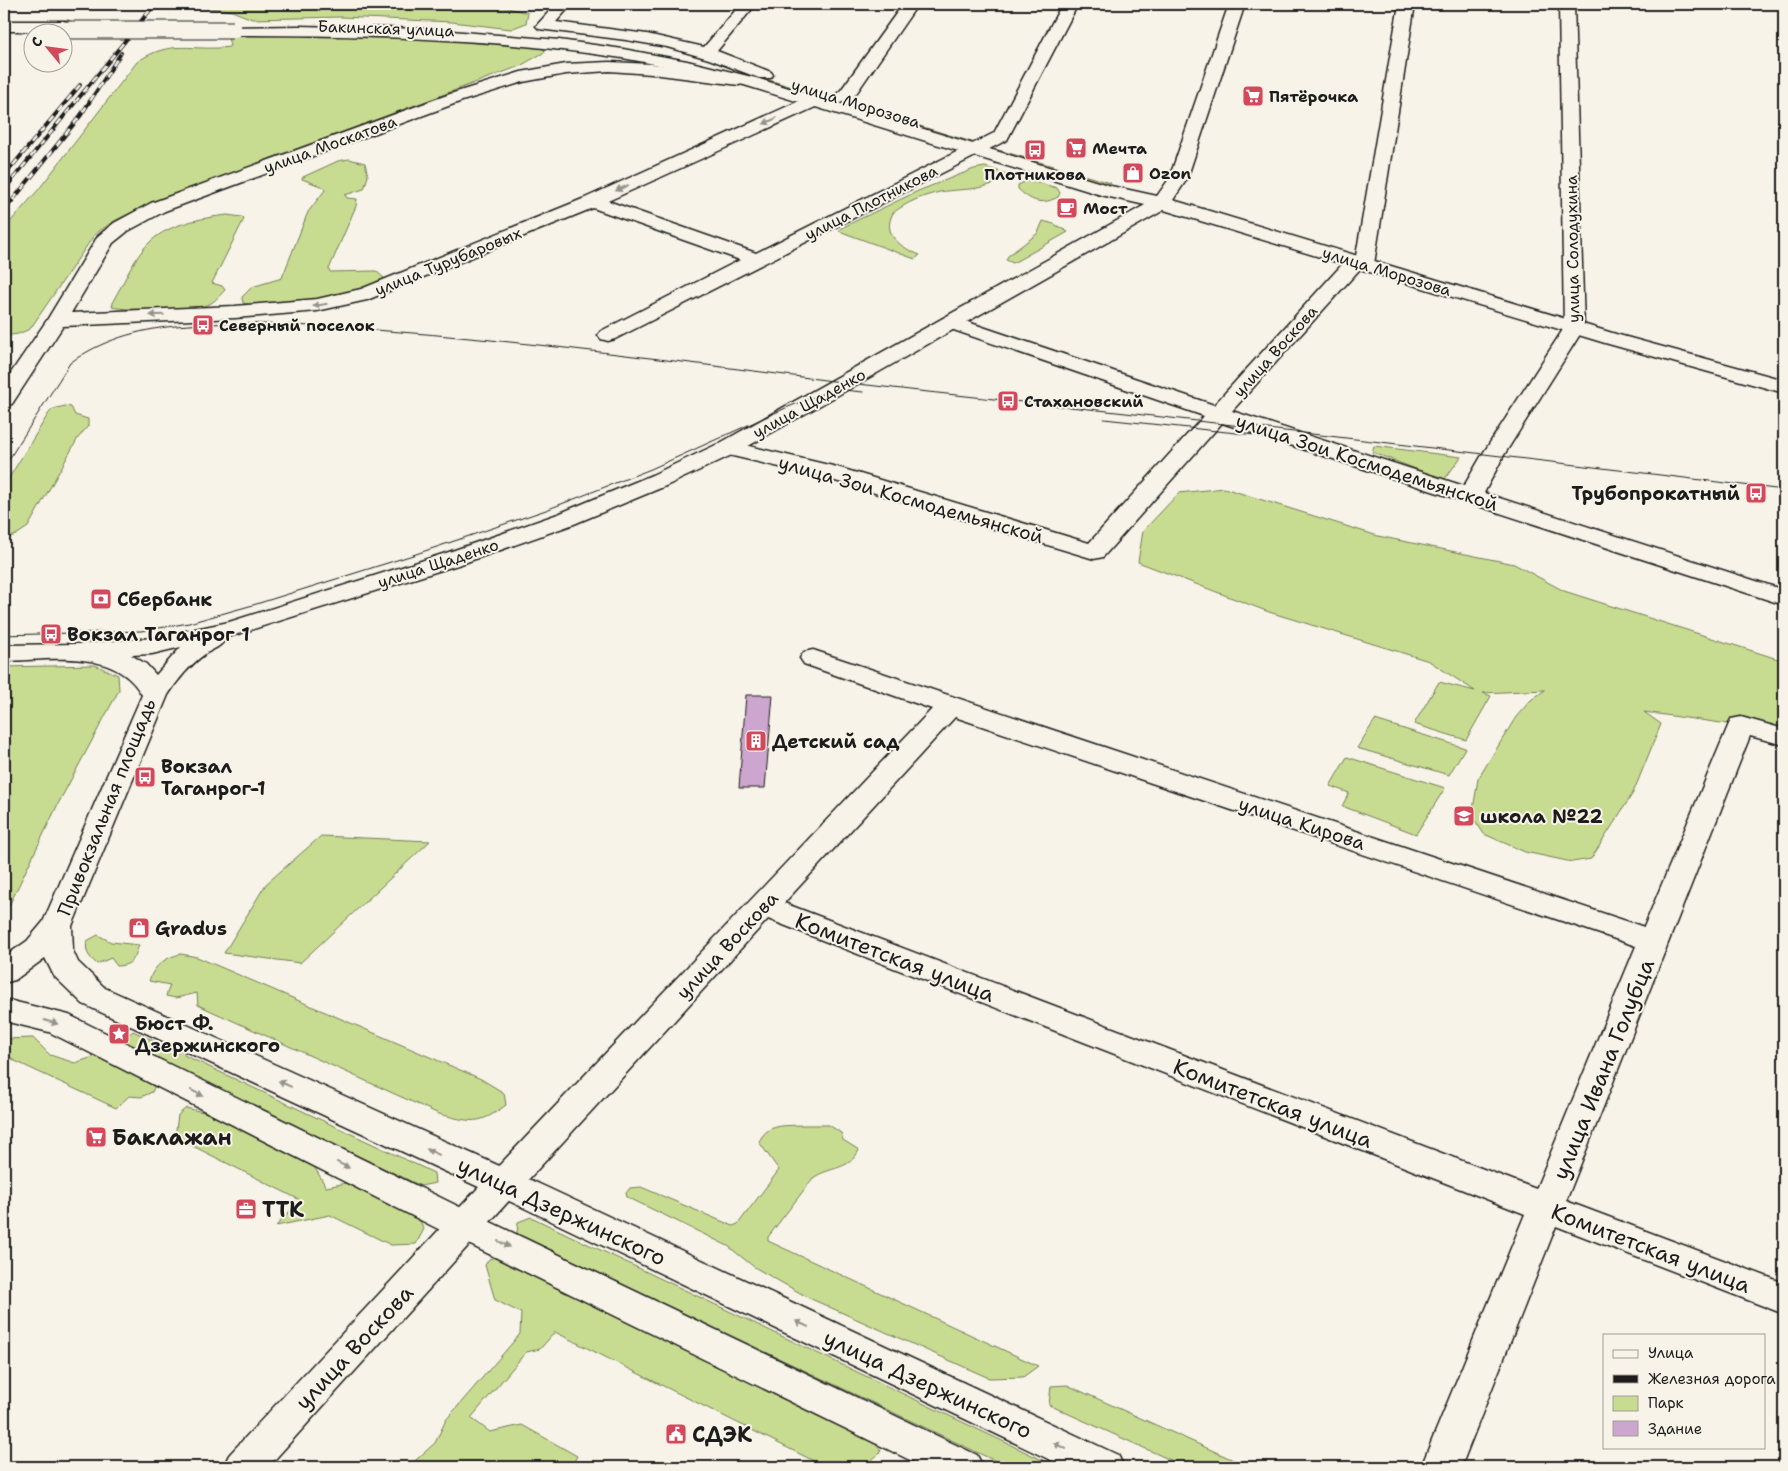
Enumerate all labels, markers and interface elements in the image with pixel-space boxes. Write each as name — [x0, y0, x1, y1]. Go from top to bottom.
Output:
street label: Бакинская улица — [317, 16, 455, 41]
north arrow — [22, 22, 72, 72]
text: С — [27, 34, 47, 50]
street label: улица Морозова — [789, 74, 923, 133]
supermarket icon: Пятёрочка — [1241, 84, 1265, 108]
place label: Пятёрочка — [1269, 86, 1358, 107]
street label: улица Москатова — [261, 111, 400, 178]
one-way arrow — [763, 117, 777, 125]
supermarket icon: Мечта — [1064, 136, 1088, 160]
bus stop icon: Плотникова — [1023, 138, 1047, 162]
place label: Мечта — [1092, 138, 1147, 159]
street label: улица Плотникова — [801, 160, 941, 245]
shop icon: Ozon — [1121, 161, 1145, 185]
place label: Ozon — [1149, 163, 1192, 184]
place label: Плотникова — [984, 164, 1086, 185]
street label: улица Солодухина — [1561, 175, 1584, 323]
one-way arrow — [615, 185, 629, 193]
cafe icon: Мост — [1055, 196, 1079, 220]
place label: Мост — [1083, 198, 1128, 219]
street label: улица Турубаровых — [372, 222, 525, 301]
street label: улица Морозова — [1320, 242, 1454, 301]
one-way arrow — [311, 301, 327, 309]
street label: улица Воскова — [1229, 301, 1322, 402]
one-way arrow — [149, 312, 165, 320]
bus stop icon: Северный поселок — [191, 313, 215, 337]
place label: Северный поселок — [219, 315, 375, 336]
street label: улица Щаденко — [749, 364, 869, 443]
bus stop icon: Стахановский — [996, 389, 1020, 413]
place label: Стахановский — [1024, 391, 1143, 412]
street label: улица Зои Космодемьянской — [1233, 408, 1501, 517]
street label: улица Зои Космодемьянской — [776, 450, 1046, 549]
place label: Трубопрокатный — [1572, 481, 1740, 506]
bus stop icon: Трубопрокатный — [1744, 481, 1768, 505]
street label: улица Щаденко — [375, 534, 501, 593]
bank icon: Сбербанк — [89, 587, 113, 611]
place label: Сбербанк — [117, 587, 212, 612]
bus stop icon: Вокзал Таганрог 1 — [39, 622, 63, 646]
place label: Вокзал Таганрог 1 — [67, 622, 250, 647]
street label: Привокзальная площадь — [51, 695, 162, 920]
building icon: Детский сад — [744, 729, 768, 753]
place label: Детский сад — [772, 729, 900, 754]
place label: Вокзал Таганрог-1 — [161, 754, 266, 801]
bus stop icon: Вокзал Таганрог-1 — [133, 765, 157, 789]
street label: улица Кирова — [1235, 791, 1369, 856]
school or university icon: школа №22 — [1452, 804, 1476, 828]
place label: школа №22 — [1480, 804, 1603, 829]
street label: улица Воскова — [671, 886, 784, 1005]
street label: Комитетская улица — [791, 906, 999, 1009]
shop icon: Gradus — [127, 916, 151, 940]
place label: Gradus — [155, 916, 227, 941]
street label: улица Ивана Голубца — [1546, 954, 1661, 1184]
place label: Бюст Ф. Дзержинского — [135, 1011, 280, 1058]
one-way arrow — [44, 1018, 59, 1026]
place icon: Бюст Ф. Дзержинского — [107, 1022, 131, 1046]
street label: Комитетская улица — [1169, 1052, 1377, 1155]
one-way arrow — [278, 1080, 292, 1088]
one-way arrow — [190, 1089, 204, 1097]
place label: Баклажан — [112, 1123, 232, 1152]
supermarket icon: Баклажан — [84, 1125, 108, 1149]
one-way arrow — [426, 1147, 440, 1155]
street label: улица Дзержинского — [453, 1150, 671, 1273]
one-way arrow — [335, 1161, 350, 1169]
place label: ТТК — [262, 1195, 304, 1224]
office icon: ТТК — [234, 1197, 258, 1221]
street label: Комитетская улица — [1547, 1197, 1755, 1300]
one-way arrow — [497, 1241, 511, 1249]
street label: улица Воскова — [289, 1279, 420, 1416]
one-way arrow — [795, 1320, 809, 1328]
street label: улица Дзержинского — [819, 1323, 1037, 1446]
legend — [1603, 1334, 1766, 1448]
text: Улица — [1648, 1343, 1694, 1363]
text: Железная дорога — [1648, 1369, 1776, 1389]
text: Парк — [1648, 1393, 1684, 1413]
text: Здание — [1648, 1419, 1702, 1439]
place label: СДЭК — [692, 1420, 752, 1449]
public building icon: СДЭК — [664, 1422, 688, 1446]
one-way arrow — [1053, 1442, 1067, 1450]

